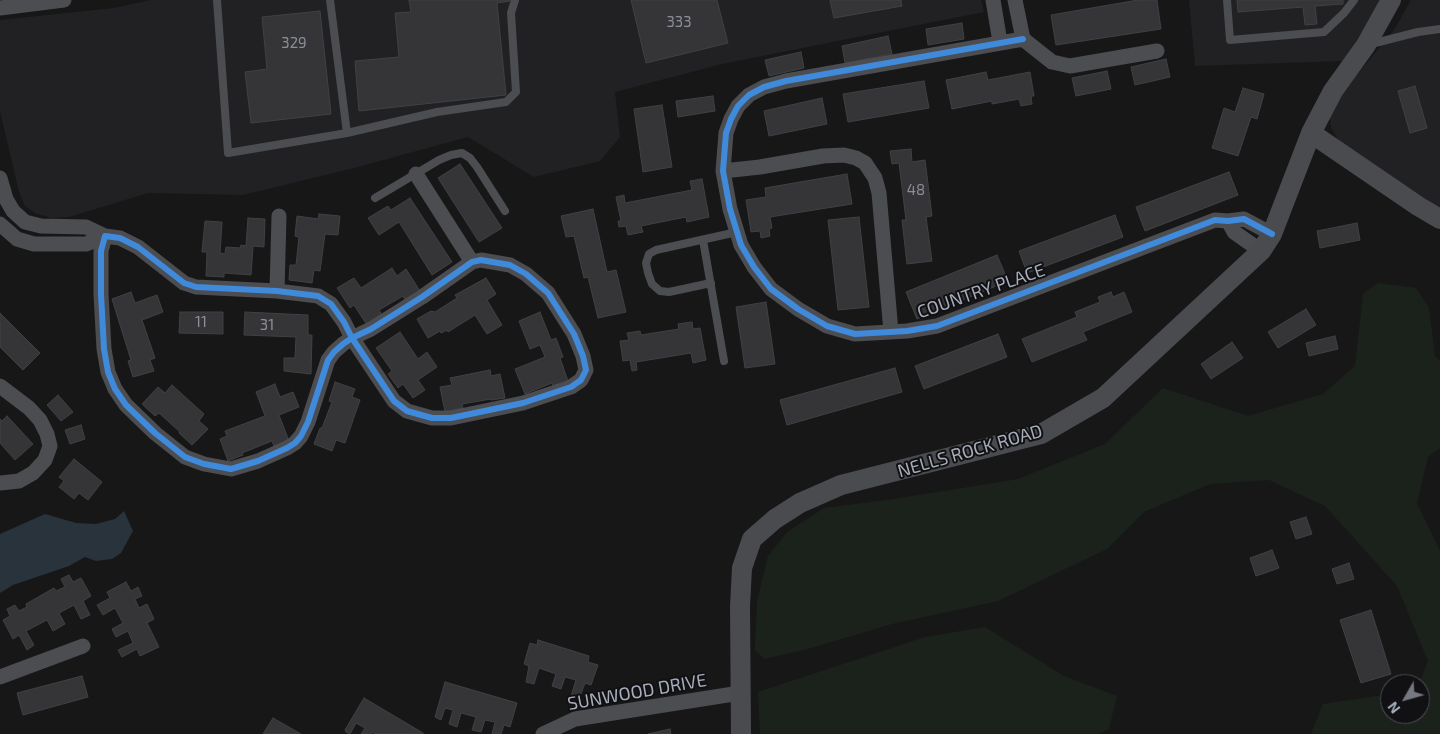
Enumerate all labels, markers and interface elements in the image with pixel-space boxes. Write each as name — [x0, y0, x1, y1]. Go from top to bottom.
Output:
house number: 333 — [666, 13, 692, 31]
house number: 329 — [281, 34, 307, 52]
house number: 48 — [907, 181, 925, 199]
street label: COUNTRY PLACE — [914, 259, 1048, 323]
house number: 11 — [195, 313, 207, 331]
house number: 31 — [260, 316, 274, 334]
street label: NELLS ROCK ROAD — [895, 420, 1045, 482]
street label: SUNWOOD DRIVE — [566, 669, 708, 715]
north arrow — [1380, 674, 1430, 724]
text: N — [1384, 699, 1403, 717]

